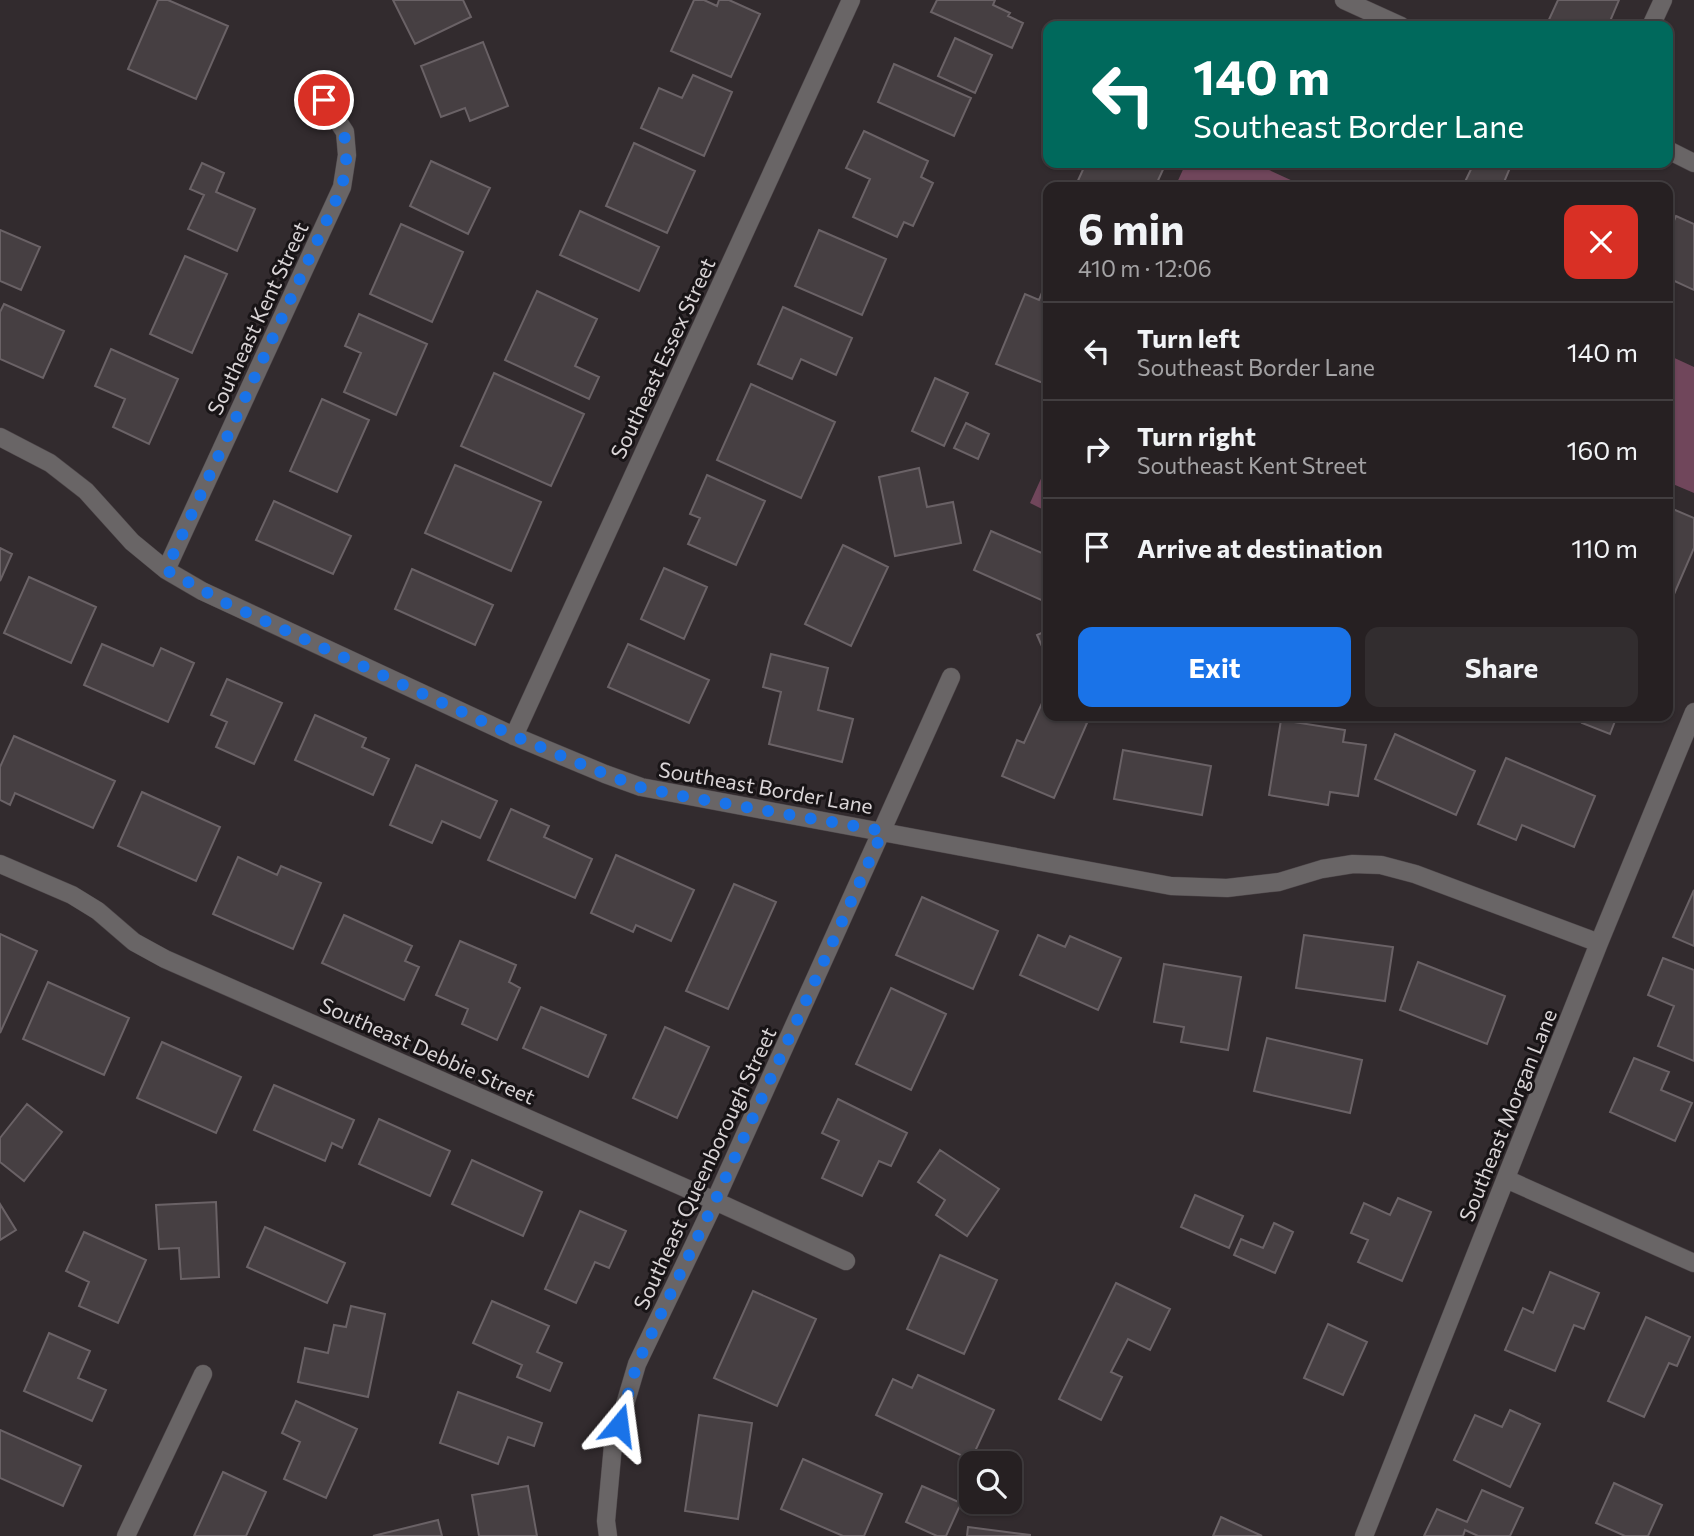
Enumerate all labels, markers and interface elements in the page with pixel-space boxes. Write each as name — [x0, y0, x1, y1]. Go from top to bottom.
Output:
text: 140 m — [1193, 45, 1330, 105]
icon: left — [1078, 49, 1169, 140]
pin — [294, 70, 354, 130]
icon: arrive — [305, 81, 343, 119]
text: Southeast Border Lane — [1193, 105, 1524, 145]
text: 6 min — [1078, 202, 1185, 254]
button: close — [1564, 205, 1638, 279]
street label: Southeast Kent Street — [201, 218, 313, 418]
street label: Southeast Essex Street — [604, 254, 720, 462]
text: 410 m · 12:06 — [1078, 254, 1212, 282]
text: Turn left — [1137, 322, 1240, 353]
icon: left — [1078, 332, 1116, 370]
text: 140 m — [1567, 336, 1638, 367]
text: Southeast Border Lane — [1137, 353, 1375, 381]
text: Turn right — [1137, 420, 1256, 451]
icon: right — [1078, 430, 1116, 468]
text: 160 m — [1566, 434, 1638, 465]
text: Southeast Kent Street — [1137, 451, 1367, 479]
icon: arrive — [1078, 528, 1116, 566]
text: Arrive at destination — [1137, 532, 1383, 563]
text: 110 m — [1571, 532, 1638, 563]
button: Exit — [1078, 627, 1351, 707]
button: Share — [1365, 627, 1638, 707]
street label: Southeast Border Lane — [657, 756, 875, 818]
street label: Southeast Debbie Street — [317, 991, 539, 1109]
street label: Southeast Morgan Lane — [1453, 1005, 1561, 1225]
street label: Southeast Queenborough Street — [627, 1023, 781, 1313]
position arrow — [582, 1388, 656, 1462]
map controls — [959, 1451, 1022, 1514]
button: search — [959, 1451, 1022, 1514]

